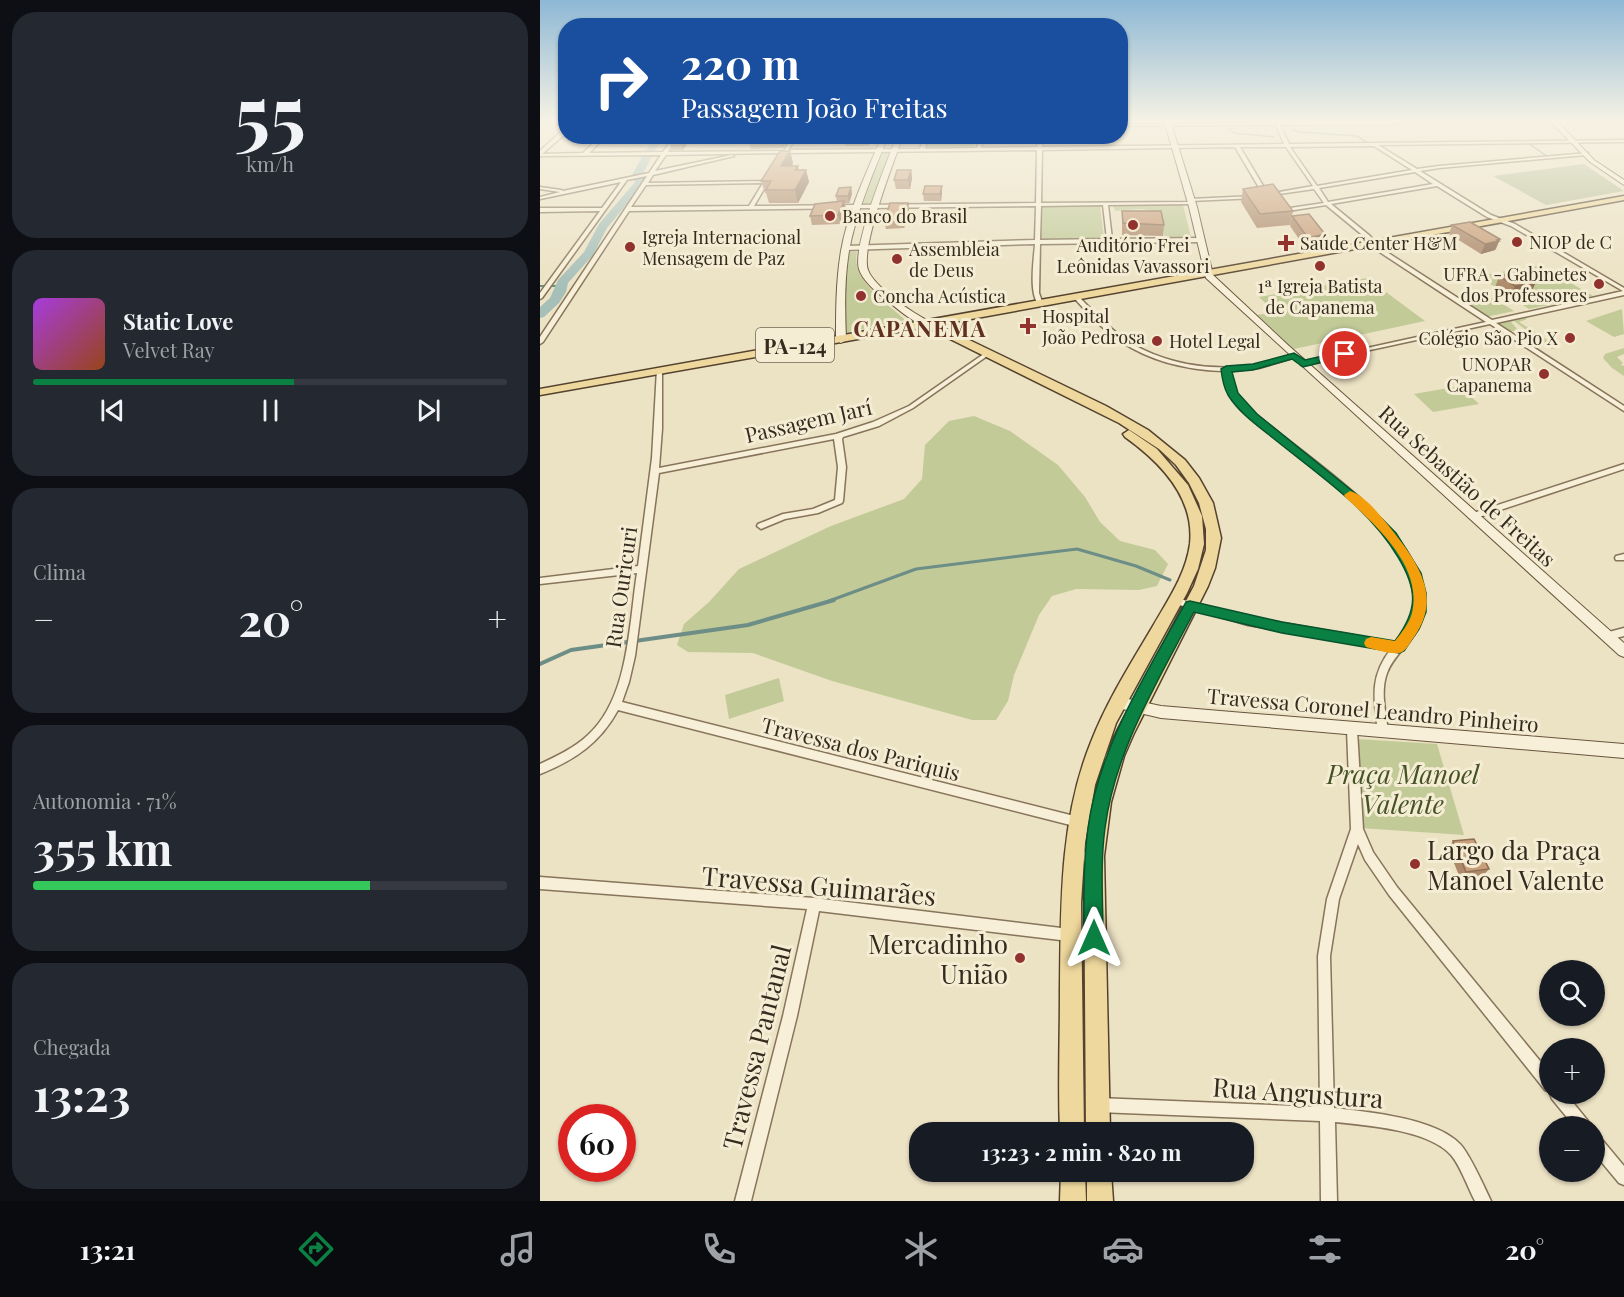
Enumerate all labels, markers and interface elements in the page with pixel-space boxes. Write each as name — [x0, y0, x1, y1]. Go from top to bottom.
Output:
text: 220 m — [681, 35, 800, 91]
icon: right — [582, 42, 660, 120]
text: 55 — [234, 59, 306, 163]
text: Passagem João Freitas — [681, 89, 948, 125]
text: km/h — [246, 150, 294, 177]
place label: Banco do Brasil — [842, 204, 967, 228]
marker: Banco do Brasil — [823, 209, 837, 223]
marker: Auditório Frei Leônidas Vavassori — [1126, 218, 1140, 232]
place label: Igreja Internacional Mensagem de Paz — [642, 225, 801, 270]
place label: NIOP de C — [1529, 230, 1612, 254]
place label: Saúde Center H&M — [1300, 231, 1457, 255]
place label: Auditório Frei Leônidas Vavassori — [1057, 233, 1209, 278]
marker: Saúde Center H&M — [1277, 234, 1295, 252]
marker: NIOP de C — [1510, 235, 1524, 249]
place label: Assembleia de Deus — [908, 237, 1000, 282]
marker: Igreja Internacional Mensagem de Paz — [623, 240, 637, 254]
marker: Assembleia de Deus — [890, 252, 904, 266]
marker: 1ª Igreja Batista de Capanema — [1313, 259, 1327, 273]
place label: UFRA - Gabinetes dos Professores — [1443, 262, 1587, 307]
place label: 1ª Igreja Batista de Capanema — [1258, 274, 1383, 319]
marker: UFRA - Gabinetes dos Professores — [1592, 277, 1606, 291]
place label: Concha Acústica — [873, 284, 1006, 308]
marker: Concha Acústica — [854, 289, 868, 303]
place label: Hospital João Pedrosa — [1041, 304, 1145, 349]
text: Static Love — [123, 306, 233, 336]
district label: CAPANEMA — [853, 313, 987, 343]
marker: Hospital João Pedrosa — [1019, 317, 1037, 335]
place label: Colégio São Pio X — [1418, 326, 1559, 350]
road number: PA-124 — [756, 328, 834, 362]
pin — [1319, 328, 1370, 379]
place label: Hotel Legal — [1169, 329, 1260, 353]
marker: Colégio São Pio X — [1563, 331, 1577, 345]
marker: Hotel Legal — [1150, 334, 1164, 348]
text: Velvet Ray — [123, 336, 215, 363]
icon: arrive — [1328, 337, 1361, 370]
place label: UNOPAR Capanema — [1446, 352, 1532, 397]
marker: UNOPAR Capanema — [1537, 367, 1551, 381]
street label: Passagem Jarí — [742, 392, 874, 448]
icon: previous — [96, 394, 129, 427]
icon: pause — [254, 394, 287, 427]
icon: next — [412, 394, 445, 427]
street label: Rua Sebastião de Freitas — [1374, 398, 1562, 572]
street label: Rua Ouricuri — [598, 524, 642, 650]
text: Clima — [33, 558, 86, 585]
text: 20° — [239, 588, 303, 648]
text: − — [33, 596, 54, 640]
text: + — [488, 596, 507, 640]
street label: Travessa Coronel Leandro Pinheiro — [1206, 681, 1540, 737]
street label: Travessa dos Pariquis — [759, 710, 963, 786]
park label: Praça Manoel Valente — [1326, 756, 1481, 821]
text: Autonomia · 71% — [33, 787, 177, 814]
text: 355 km — [33, 817, 173, 877]
place label: Largo da Praça Manoel Valente — [1427, 832, 1604, 897]
street label: Travessa Guimarães — [700, 857, 938, 913]
marker: Largo da Praça Manoel Valente — [1408, 857, 1422, 871]
position arrow — [1062, 906, 1126, 970]
place label: Mercadinho União — [868, 926, 1008, 991]
street label: Travessa Pantanal — [714, 941, 798, 1153]
marker: Mercadinho União — [1013, 951, 1027, 965]
map controls — [1539, 960, 1605, 1182]
button: search — [1539, 960, 1605, 1026]
text: Chegada — [33, 1033, 111, 1060]
button: + — [1539, 1038, 1605, 1104]
text: 13:23 — [33, 1063, 130, 1123]
street label: Rua Angustura — [1211, 1069, 1385, 1115]
speed limit sign: 60 — [558, 1104, 636, 1182]
button: − — [1539, 1116, 1605, 1182]
text: 13:23 · 2 min · 820 m — [982, 1137, 1181, 1167]
icon: directions — [295, 1228, 337, 1270]
icon: music — [497, 1228, 539, 1270]
icon: phone — [698, 1228, 740, 1270]
icon: climate — [900, 1228, 942, 1270]
icon: car — [1102, 1228, 1144, 1270]
icon: filters — [1304, 1228, 1346, 1270]
text: 13:21 — [80, 1231, 135, 1267]
text: 20° — [1505, 1231, 1544, 1267]

